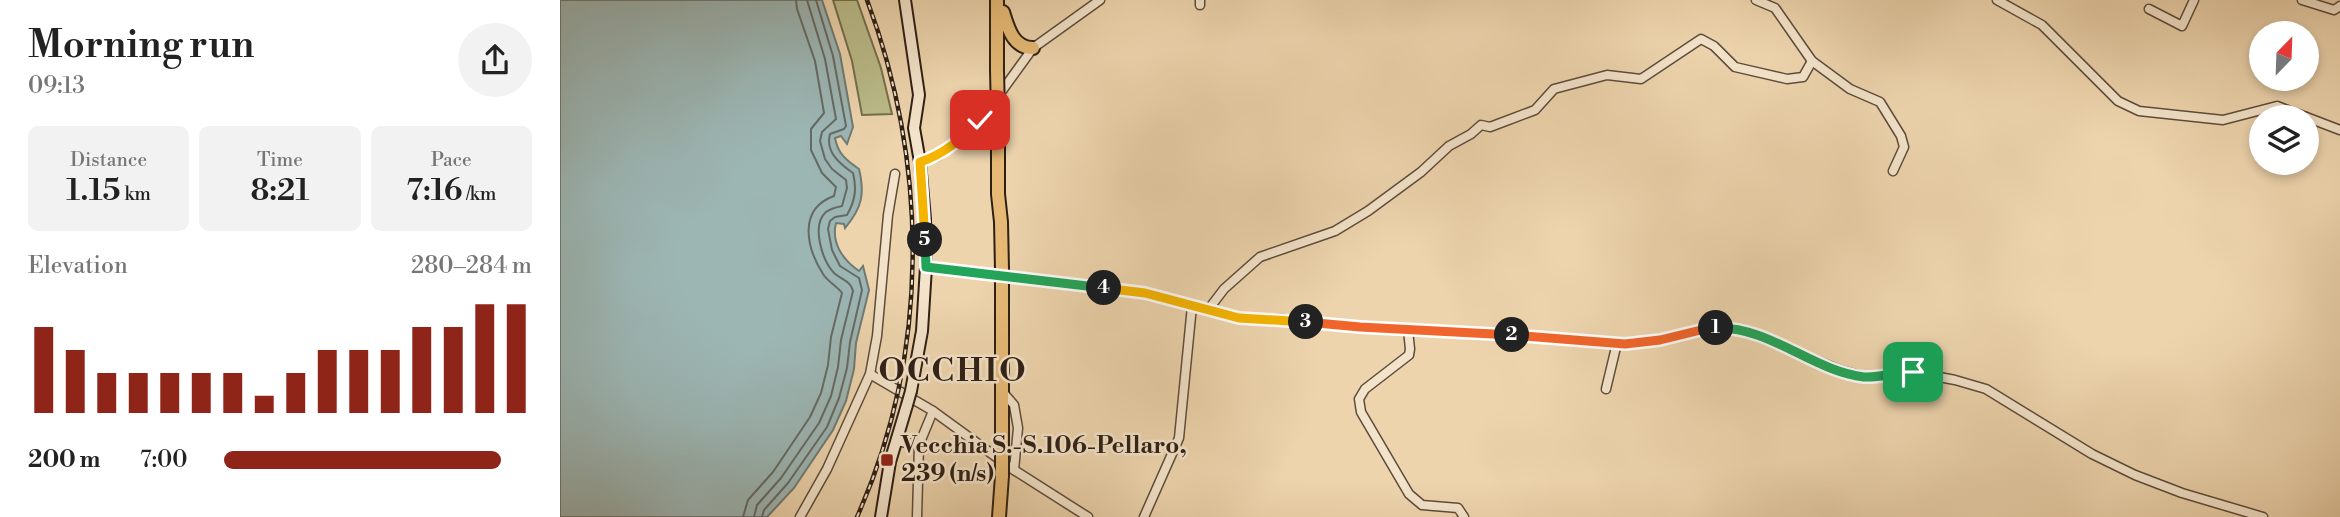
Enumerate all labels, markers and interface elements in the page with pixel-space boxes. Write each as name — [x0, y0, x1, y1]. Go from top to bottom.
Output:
north arrow — [2249, 21, 2319, 91]
map controls — [2249, 21, 2319, 175]
text: Morning run — [28, 22, 254, 69]
button: share — [458, 23, 532, 97]
text: 09:13 — [28, 72, 85, 100]
pin — [950, 90, 1010, 150]
icon: check — [961, 101, 999, 139]
button: layers — [2249, 105, 2319, 175]
text: Distance — [70, 148, 147, 172]
text: Time — [257, 148, 303, 172]
text: Pace — [431, 148, 472, 172]
text: 1.15 — [66, 172, 120, 210]
text: 8:21 — [250, 172, 310, 210]
text: 7:16 — [406, 172, 462, 210]
text: km — [120, 182, 151, 206]
text: /km — [462, 182, 496, 206]
pin: 5 — [908, 222, 942, 258]
text: 5 — [919, 227, 930, 251]
text: Elevation — [28, 252, 128, 280]
text: 280–284 m — [411, 252, 532, 280]
pin: 4 — [1086, 270, 1122, 306]
text: 4 — [1097, 275, 1110, 299]
pin: 3 — [1288, 304, 1324, 340]
text: 3 — [1300, 309, 1311, 333]
pin: 1 — [1698, 310, 1734, 346]
text: 1 — [1711, 315, 1720, 339]
pin: 2 — [1494, 318, 1530, 352]
text: 2 — [1506, 322, 1517, 346]
pin — [1883, 342, 1943, 402]
district label: OCCHIO — [879, 351, 1027, 391]
icon: arrive — [1894, 353, 1932, 391]
place label: Vecchia S.-S.106-Pellaro, 239 (n/s) — [900, 431, 1187, 489]
text: 200 m — [28, 446, 100, 474]
text: 7:00 — [140, 446, 188, 474]
marker: Vecchia S.-S.106-Pellaro, 239 (n/s) — [879, 452, 895, 468]

